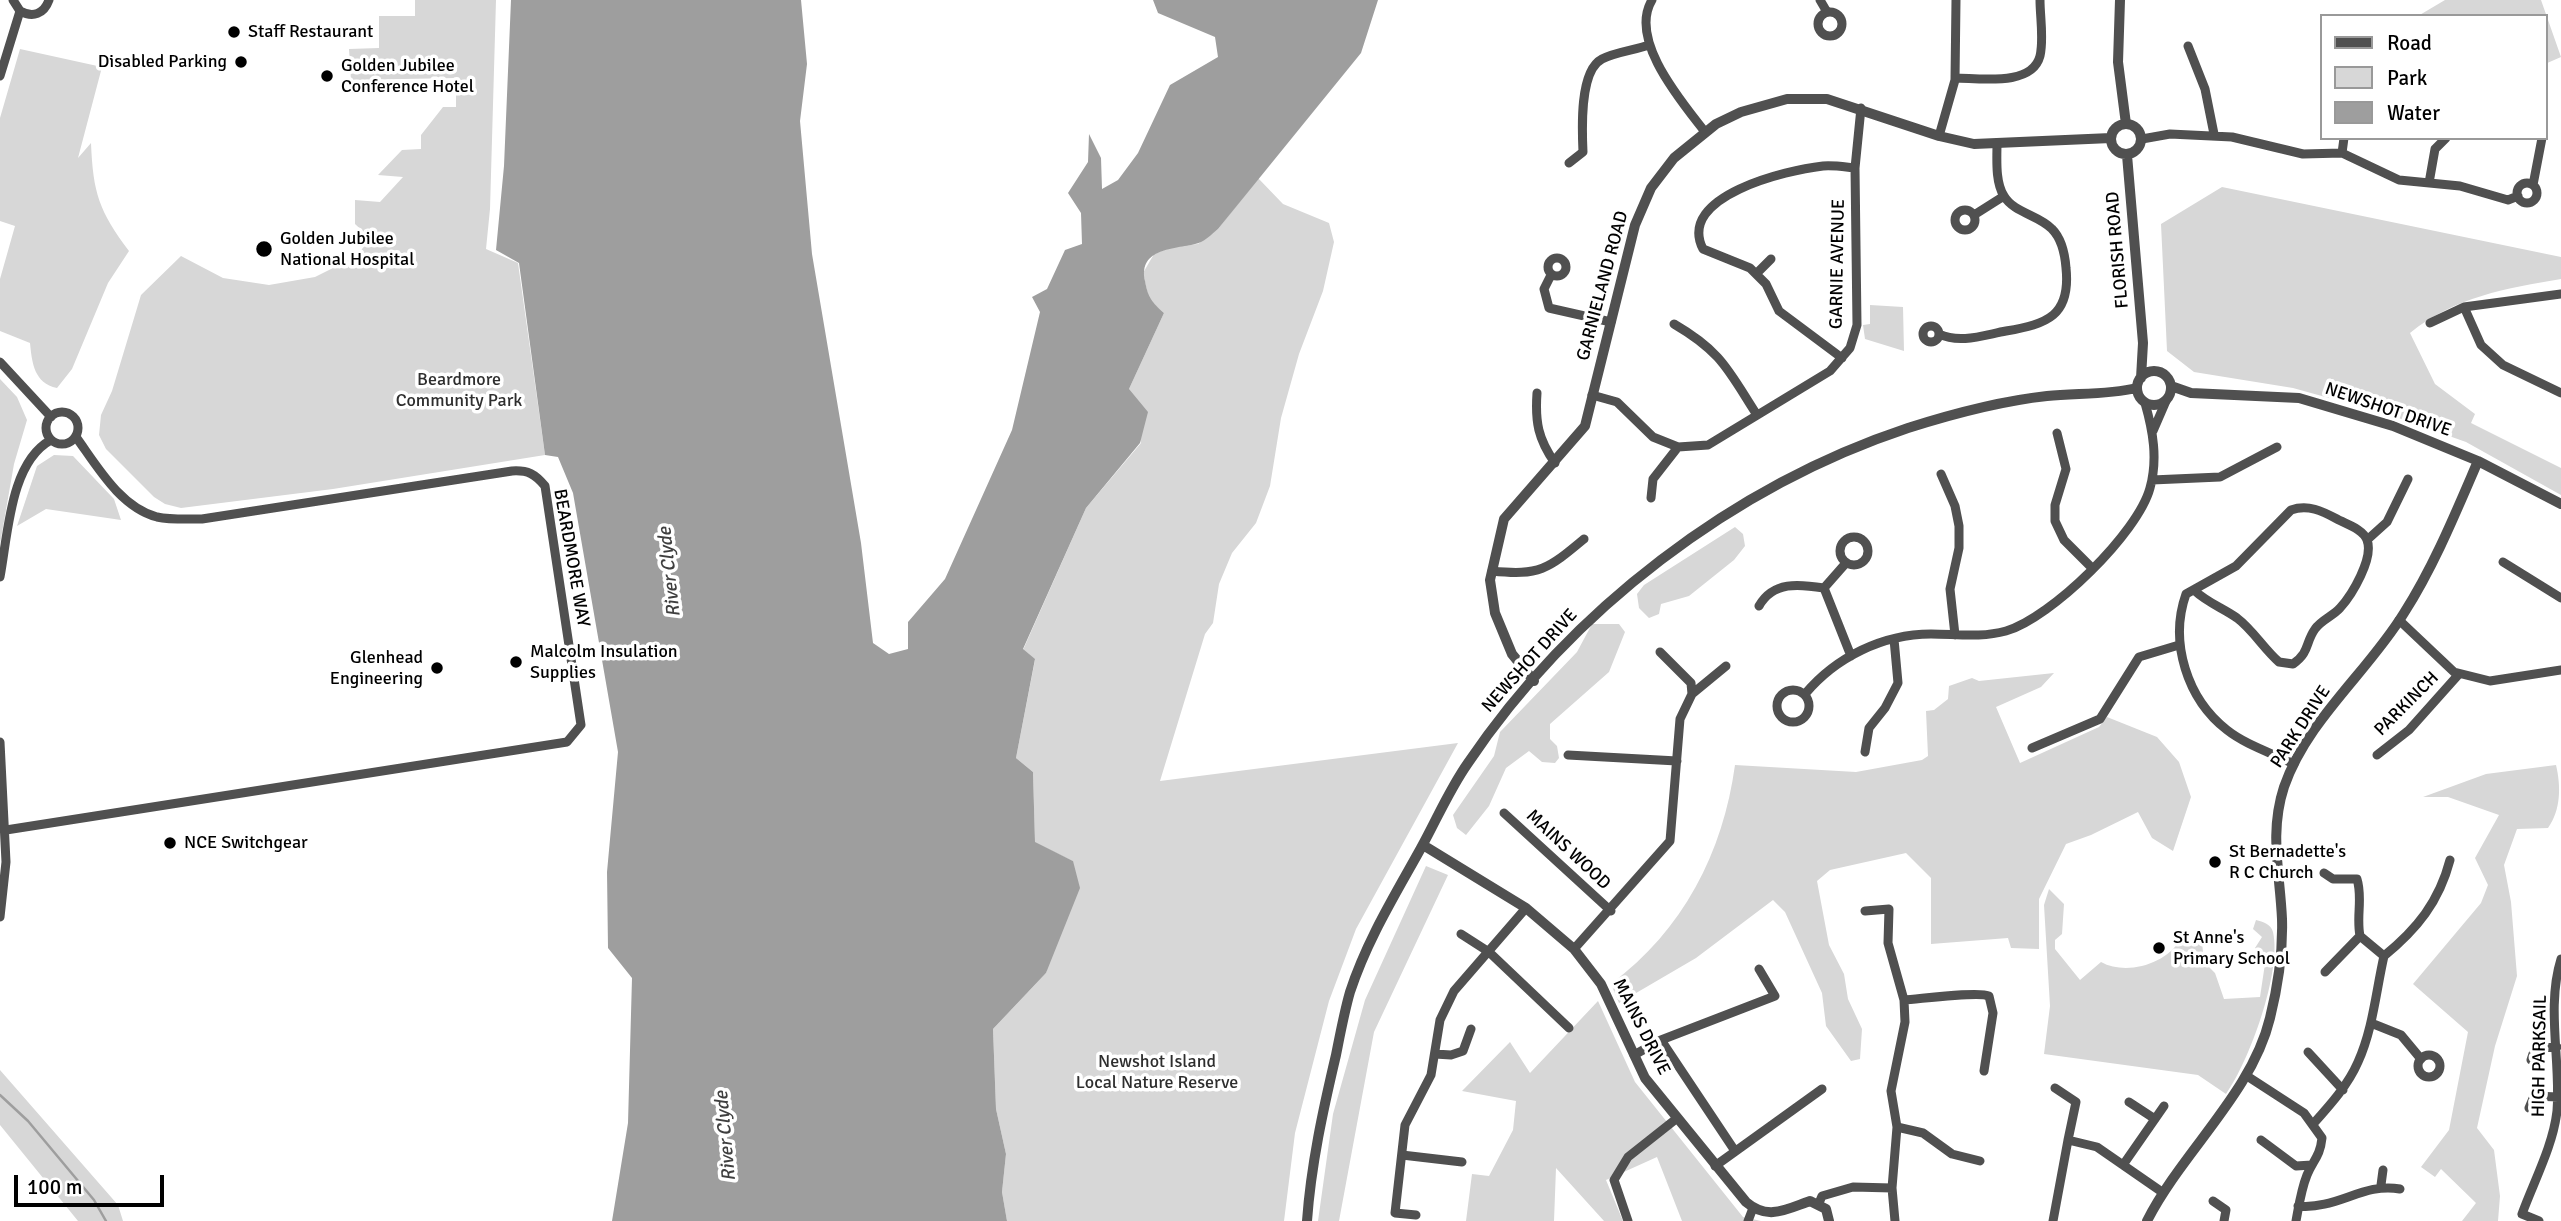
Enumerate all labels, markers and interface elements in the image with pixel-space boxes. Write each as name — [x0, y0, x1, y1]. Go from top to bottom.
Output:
legend — [2320, 14, 2547, 140]
place label: Staff Restaurant — [248, 21, 373, 43]
marker: Staff Restaurant — [226, 24, 242, 40]
text: Road — [2387, 30, 2432, 56]
place label: Disabled Parking — [98, 51, 227, 73]
marker: Disabled Parking — [233, 54, 249, 70]
place label: Golden Jubilee Conference Hotel — [341, 55, 474, 98]
text: Park — [2387, 65, 2427, 91]
marker: Golden Jubilee Conference Hotel — [319, 68, 335, 84]
text: Water — [2387, 100, 2440, 126]
street label: FLORISH ROAD — [2102, 191, 2134, 309]
street label: GARNIE AVENUE — [1826, 199, 1850, 329]
street label: GARNIELAND ROAD — [1573, 209, 1633, 363]
place label: Golden Jubilee National Hospital — [280, 228, 414, 270]
marker: Golden Jubilee National Hospital — [254, 239, 274, 259]
park label: Beardmore Community Park — [396, 369, 522, 412]
street label: NEWSHOT DRIVE — [2322, 378, 2454, 442]
street label: BEARDMORE WAY — [548, 487, 594, 629]
water label: River Clyde — [654, 526, 686, 618]
street label: NEWSHOT DRIVE — [1478, 605, 1582, 717]
place label: Malcolm Insulation Supplies — [530, 641, 678, 684]
place label: Glenhead Engineering — [330, 647, 423, 690]
marker: Malcolm Insulation Supplies — [508, 654, 524, 670]
marker: Glenhead Engineering — [429, 660, 445, 676]
street label: PARKINCH — [2370, 667, 2444, 741]
street label: PARK DRIVE — [2266, 682, 2336, 772]
street label: MAINS WOOD — [1521, 805, 1615, 895]
place label: NCE Switchgear — [184, 832, 308, 854]
marker: NCE Switchgear — [162, 835, 178, 851]
place label: St Bernadette's R C Church — [2229, 841, 2346, 884]
marker: St Bernadette's R C Church — [2207, 854, 2223, 870]
place label: St Anne's Primary School — [2173, 927, 2290, 970]
marker: St Anne's Primary School — [2151, 940, 2167, 956]
street label: MAINS DRIVE — [1607, 975, 1675, 1079]
street label: HIGH PARKSAIL — [2528, 995, 2552, 1117]
park label: Newshot Island Local Nature Reserve — [1076, 1051, 1238, 1094]
water label: River Clyde — [711, 1090, 741, 1182]
scale bar — [18, 1162, 168, 1206]
text: 100 m — [27, 1174, 82, 1200]

